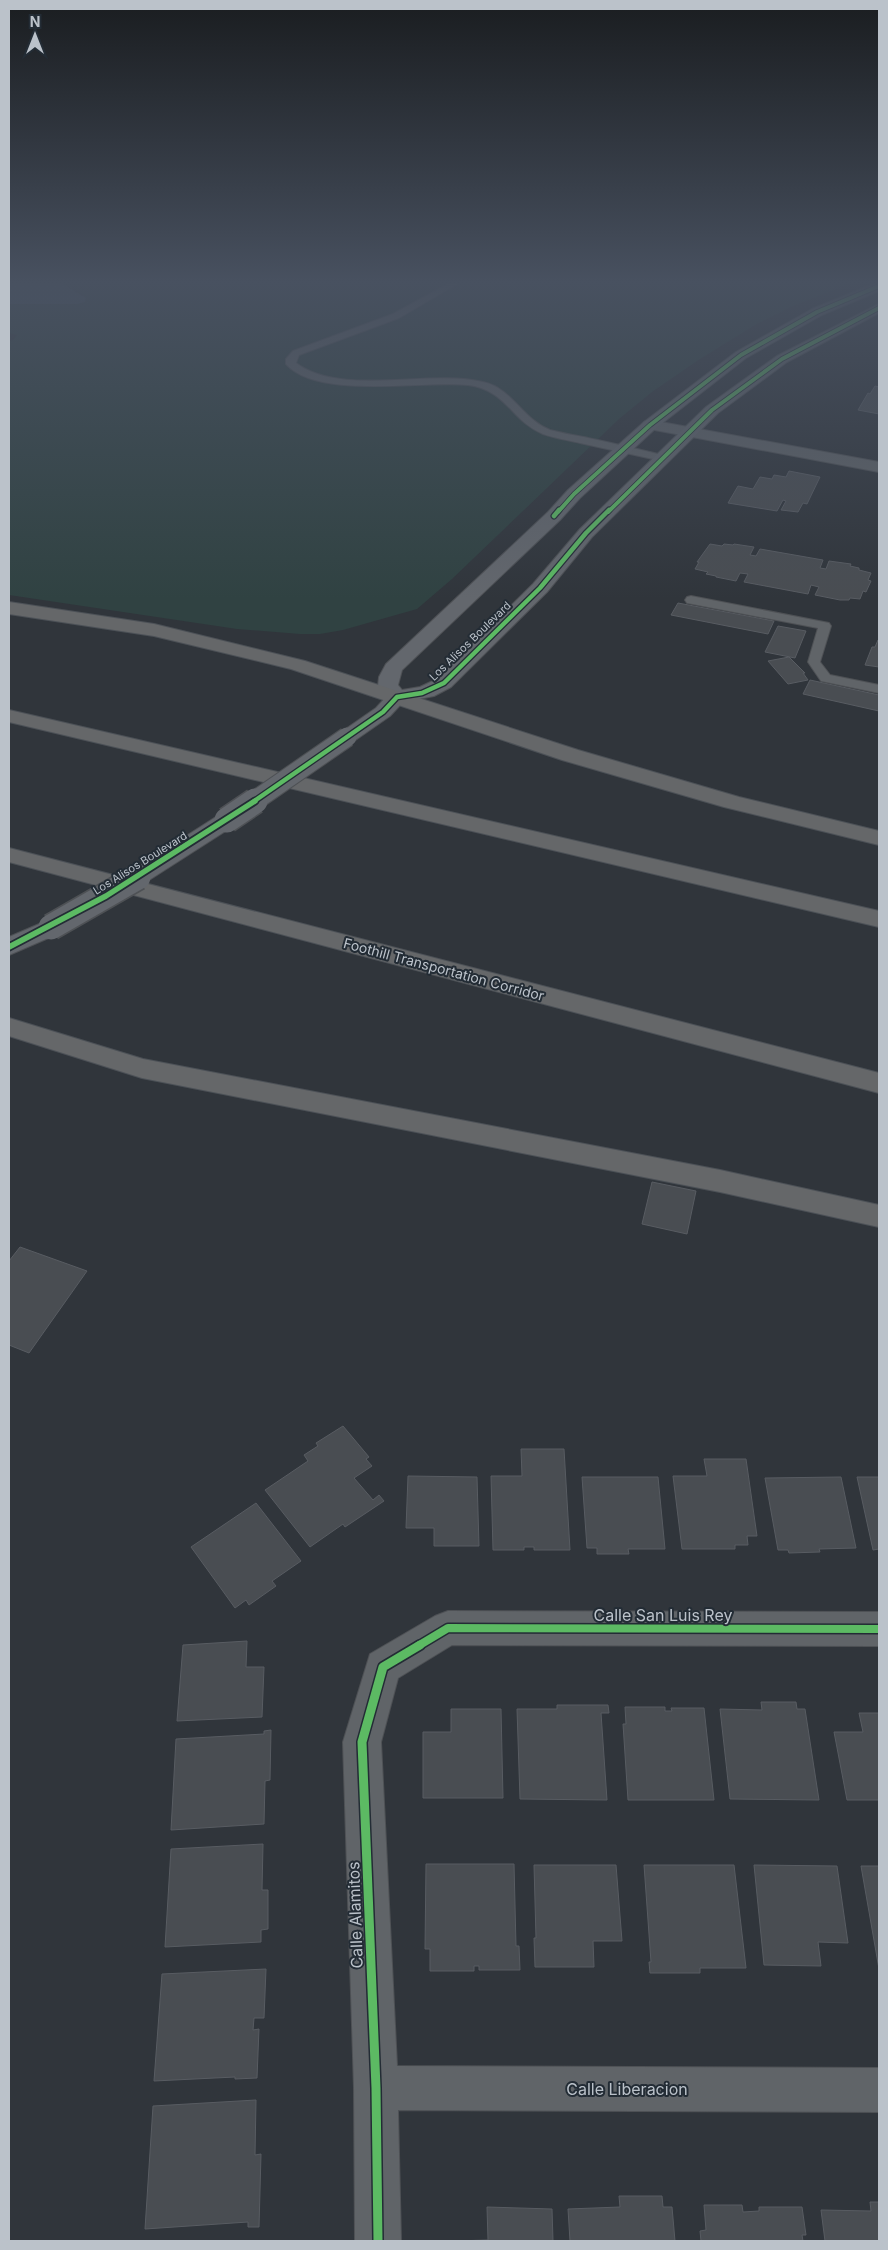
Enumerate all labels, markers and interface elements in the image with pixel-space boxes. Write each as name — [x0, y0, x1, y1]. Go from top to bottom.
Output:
north arrow — [10, 10, 60, 60]
text: N — [30, 13, 40, 30]
street label: Los Alisos Boulevard — [426, 598, 514, 684]
street label: Los Alisos Boulevard — [90, 828, 190, 898]
street label: Foothill Transportation Corridor — [342, 934, 546, 1004]
street label: Calle San Luis Rey — [594, 1605, 732, 1625]
street label: Calle Alamitos — [343, 1861, 367, 1969]
street label: Calle Liberacion — [566, 2079, 688, 2099]

